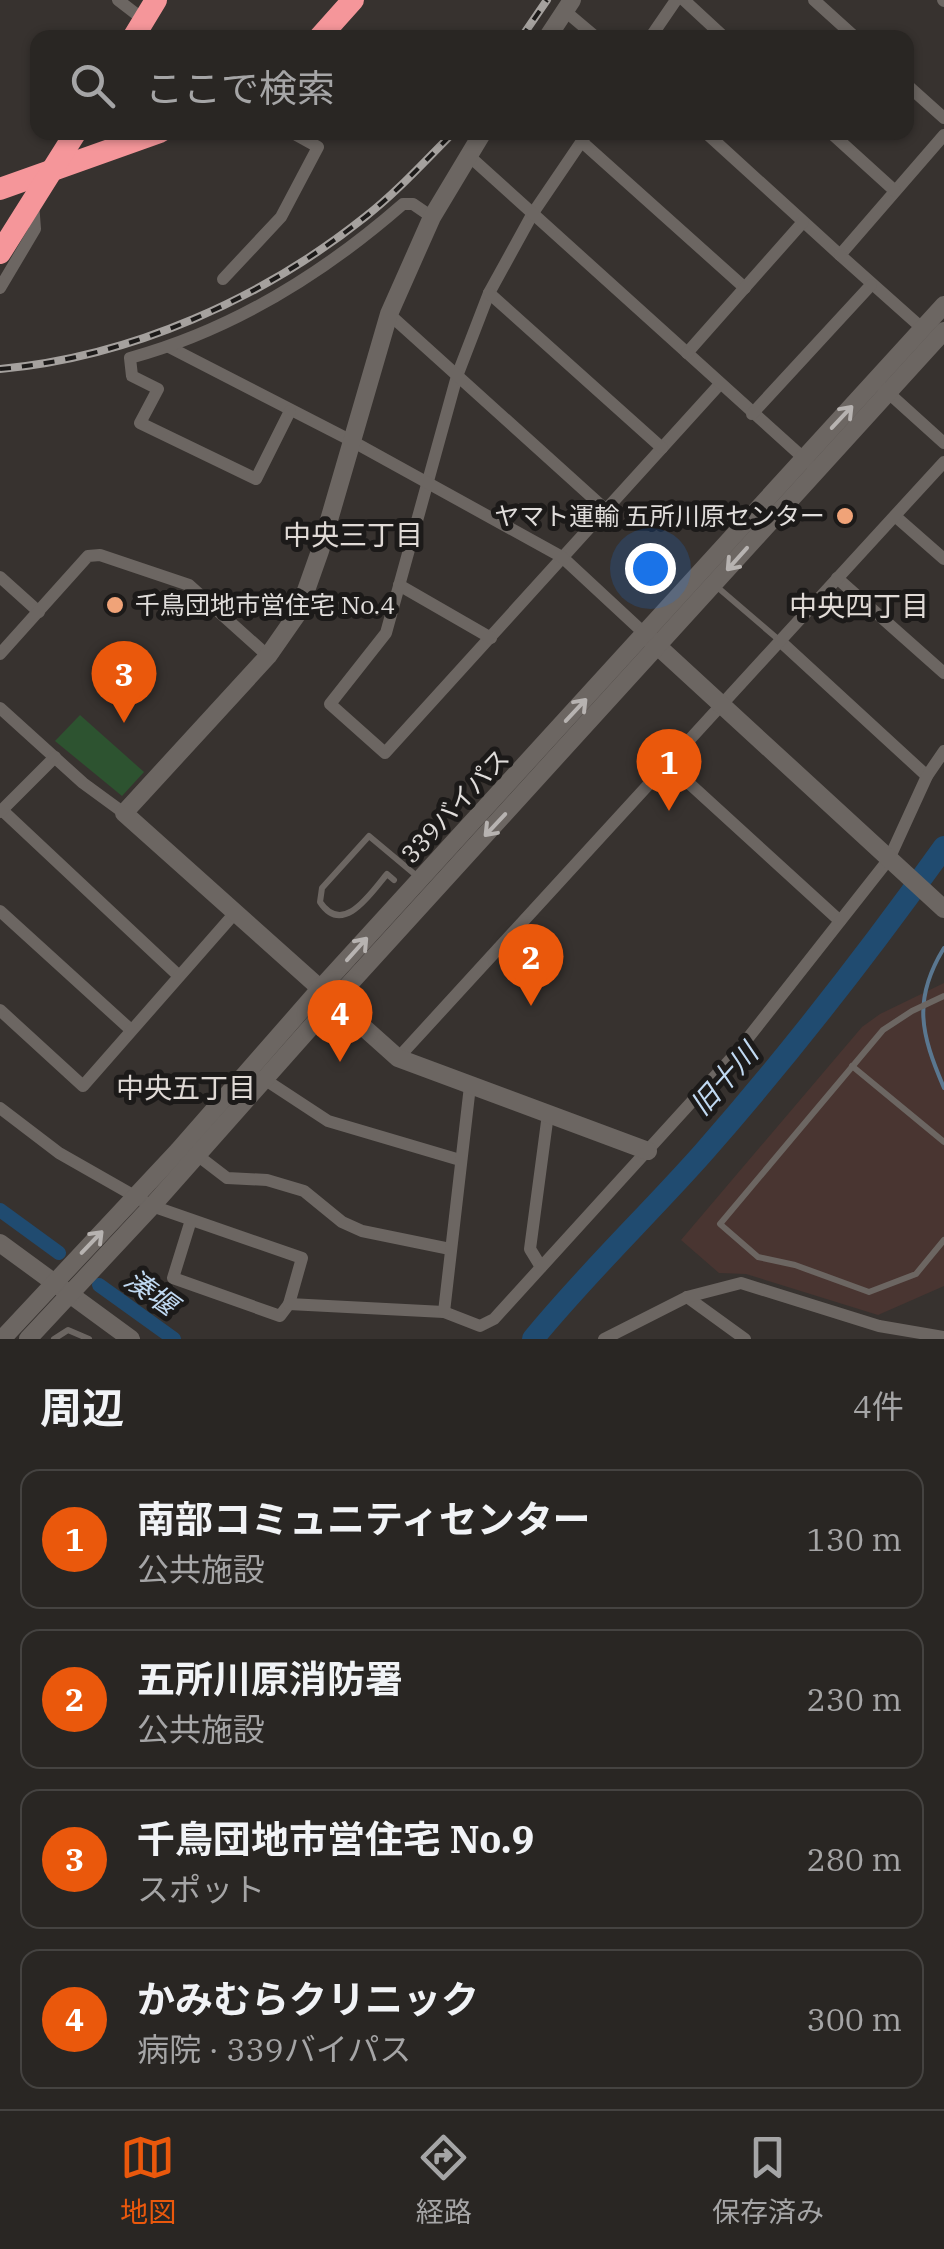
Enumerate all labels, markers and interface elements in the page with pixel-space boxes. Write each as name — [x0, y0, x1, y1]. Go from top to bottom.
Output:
search box — [30, 30, 914, 140]
icon: search — [65, 58, 120, 113]
text: ここで検索 — [145, 63, 335, 112]
one-way arrow — [830, 405, 853, 430]
place label: ヤマト運輸 五所川原センター — [494, 499, 825, 532]
marker: ヤマト運輸 五所川原センター — [834, 505, 856, 527]
district label: 中央三丁目 — [283, 516, 423, 553]
your location — [625, 543, 676, 594]
one-way arrow — [726, 546, 749, 571]
district label: 中央四丁目 — [789, 587, 929, 624]
place label: 千鳥団地市営住宅 No.4 — [135, 588, 395, 621]
marker: 千鳥団地市営住宅 No.4 — [104, 594, 126, 616]
pin: 3 — [92, 640, 156, 723]
one-way arrow — [564, 697, 588, 723]
pin: 1 — [636, 728, 702, 811]
street label: 339バイパス — [393, 742, 516, 870]
one-way arrow — [484, 812, 507, 837]
pin: 2 — [498, 924, 564, 1006]
one-way arrow — [345, 937, 368, 962]
pin: 4 — [308, 980, 372, 1062]
water label: 旧十川 — [682, 1033, 767, 1122]
district label: 中央五丁目 — [116, 1069, 256, 1106]
one-way arrow — [80, 1230, 103, 1255]
water label: 湊堰 — [118, 1260, 189, 1326]
text: 周辺 — [40, 1380, 124, 1435]
text: 4件 — [853, 1385, 904, 1427]
text: 南部コミュニティセンター — [137, 1494, 591, 1543]
text: 1 — [65, 1518, 84, 1560]
text: 130 m — [806, 1518, 902, 1560]
text: 公共施設 — [137, 1548, 265, 1590]
text: 五所川原消防署 — [137, 1654, 403, 1703]
text: 2 — [65, 1678, 84, 1720]
text: 230 m — [806, 1678, 902, 1720]
text: 公共施設 — [137, 1708, 265, 1750]
text: 千鳥団地市営住宅 No.9 — [137, 1814, 534, 1863]
text: 3 — [65, 1838, 84, 1880]
text: 280 m — [806, 1838, 902, 1880]
text: スポット — [137, 1868, 265, 1910]
text: かみむらクリニック — [137, 1974, 479, 2023]
text: 4 — [65, 1998, 84, 2040]
text: 300 m — [806, 1998, 902, 2040]
text: 病院 · 339バイパス — [137, 2028, 411, 2070]
tab: 地図 — [120, 2130, 176, 2230]
tab: 経路 — [416, 2130, 472, 2230]
tab: 保存済み — [712, 2130, 824, 2230]

